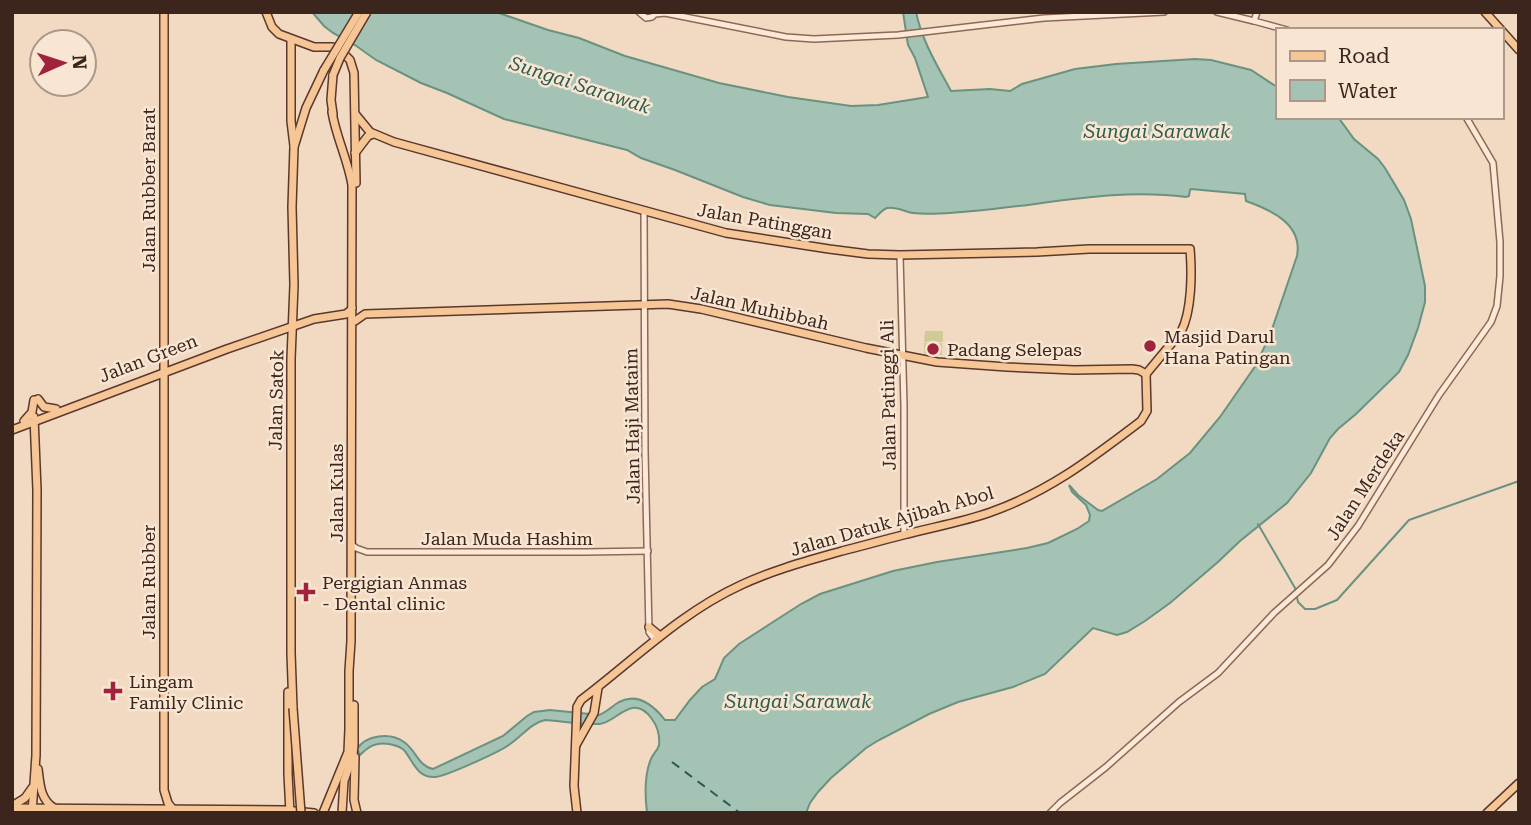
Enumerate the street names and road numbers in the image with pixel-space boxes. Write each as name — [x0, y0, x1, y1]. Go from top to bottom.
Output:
street label: Jalan Rubber Barat — [138, 107, 159, 272]
street label: Jalan Patinggan — [696, 199, 835, 243]
street label: Jalan Muhibbah — [689, 282, 831, 334]
street label: Jalan Patinggi Ali — [876, 319, 900, 471]
street label: Jalan Green — [96, 329, 201, 386]
street label: Jalan Haji Mataim — [620, 348, 644, 504]
street label: Jalan Satok — [265, 349, 287, 451]
street label: Jalan Merdeka — [1322, 426, 1408, 544]
street label: Jalan Kulas — [326, 444, 347, 542]
street label: Jalan Datuk Ajibah Abol — [788, 482, 996, 560]
street label: Jalan Rubber — [138, 525, 159, 639]
street label: Jalan Muda Hashim — [421, 528, 593, 549]

